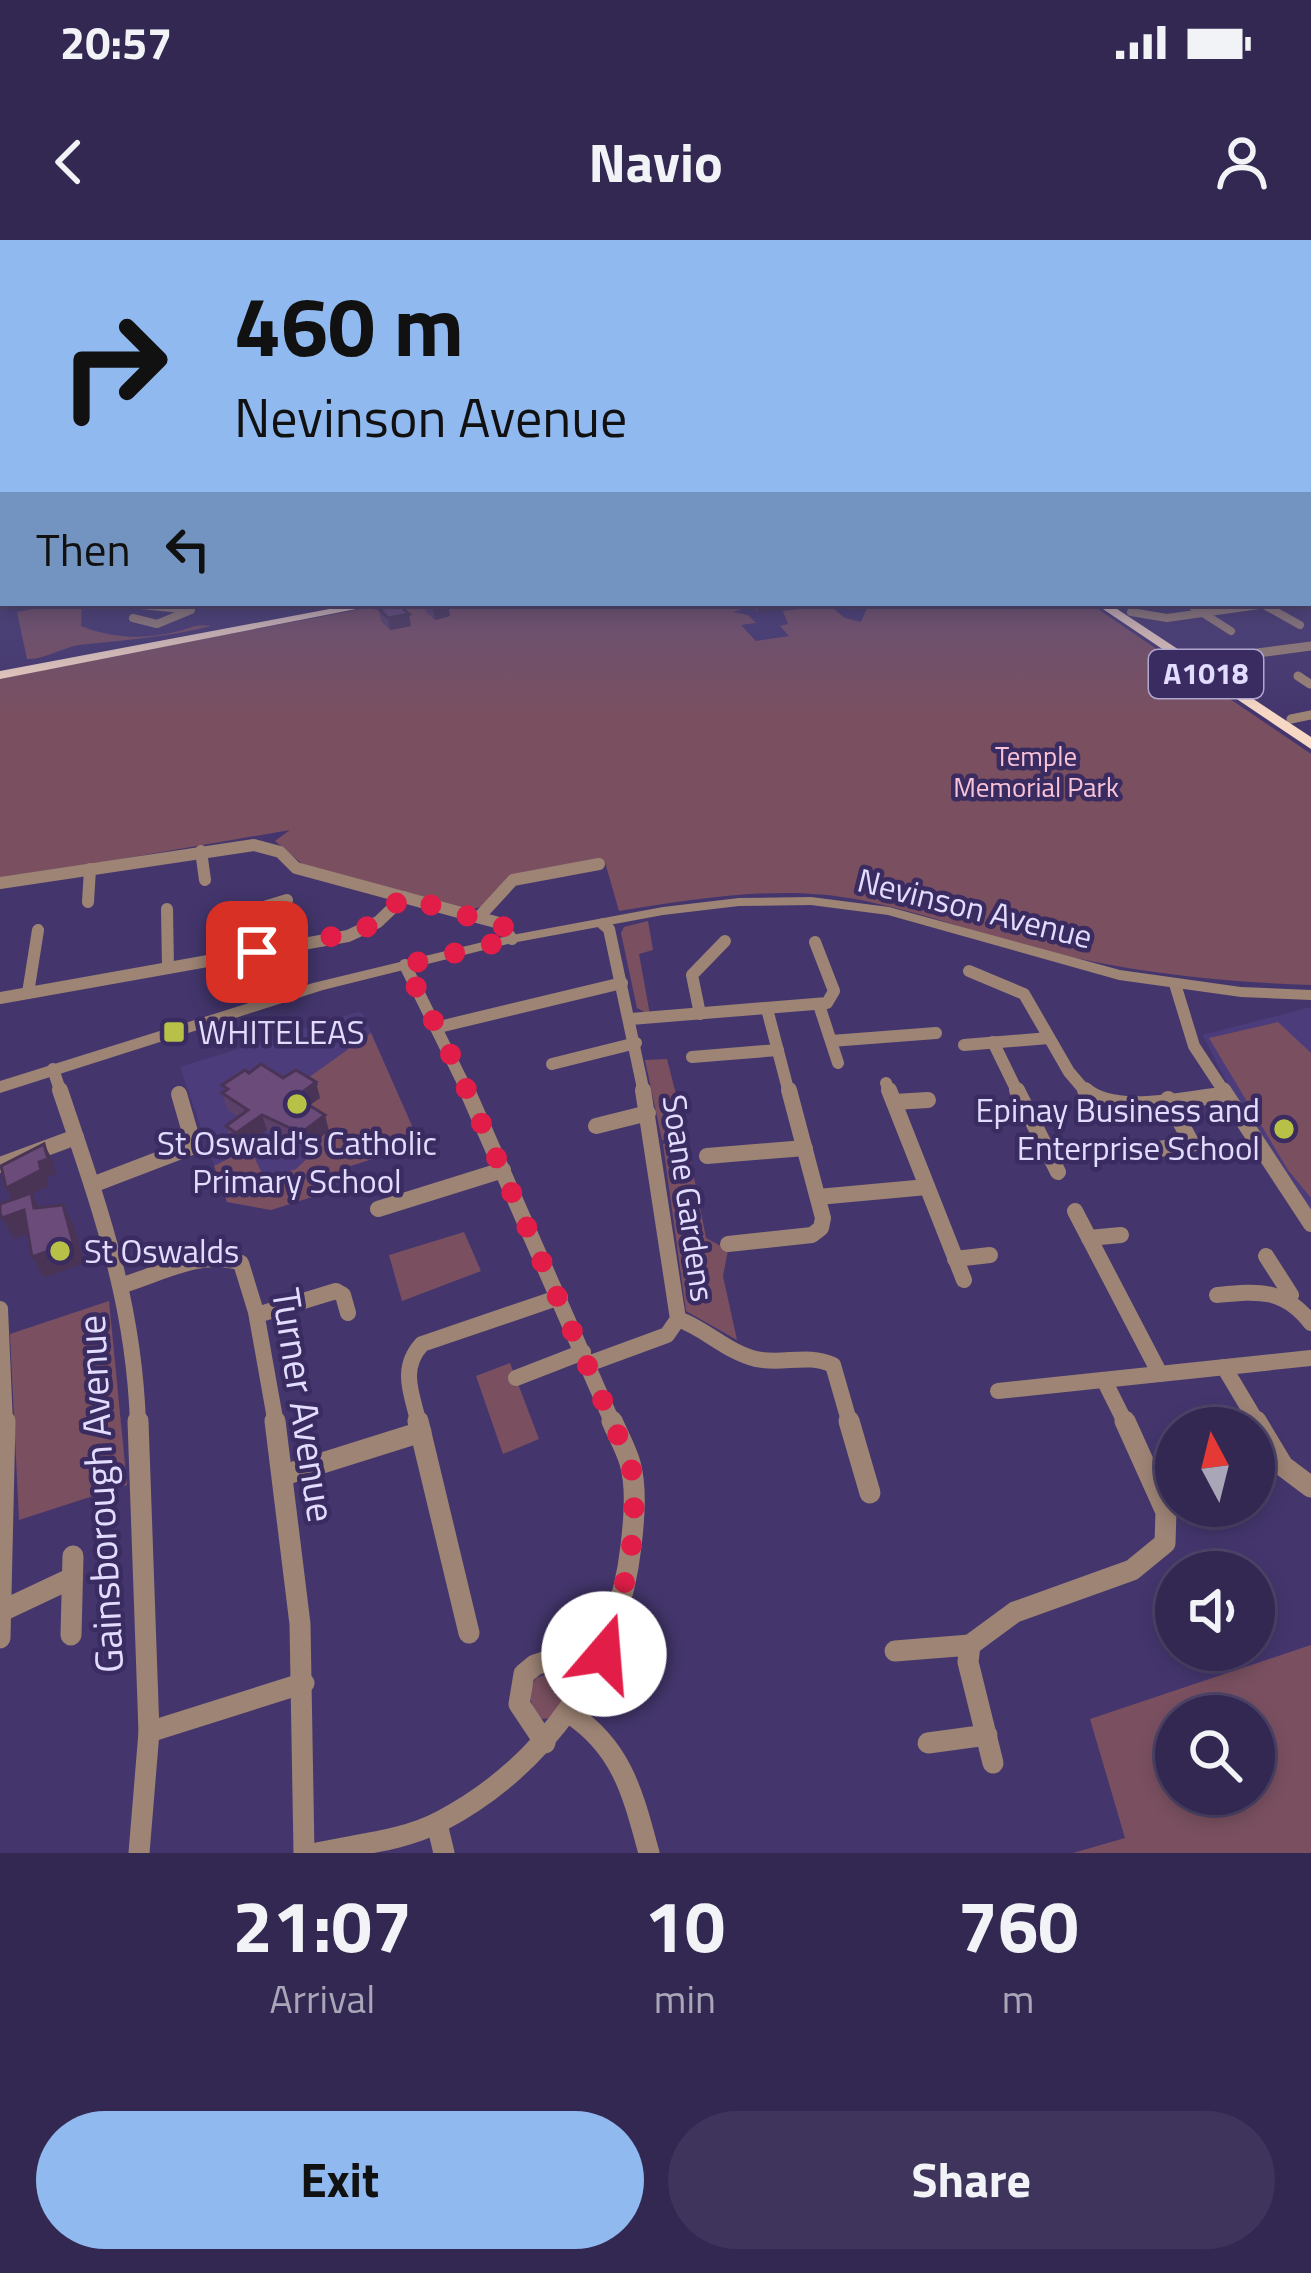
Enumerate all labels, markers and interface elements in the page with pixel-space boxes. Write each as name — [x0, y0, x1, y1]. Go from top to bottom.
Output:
text: 20:57 — [60, 8, 172, 76]
text: Navio — [588, 121, 723, 203]
icon: back — [36, 129, 102, 195]
icon: person — [1209, 129, 1275, 195]
text: 460 m — [234, 261, 464, 389]
icon: right — [36, 288, 192, 444]
text: Nevinson Avenue — [234, 376, 627, 458]
text: Then — [36, 515, 131, 583]
icon: left — [155, 516, 221, 582]
road number: A1018 — [1149, 650, 1263, 698]
park label: Temple Memorial Park — [953, 735, 1119, 807]
street label: Nevinson Avenue — [852, 855, 1098, 961]
pin — [206, 901, 308, 1003]
icon: arrive — [224, 919, 290, 985]
place label: WHITELEAS — [198, 1007, 365, 1057]
marker: WHITELEAS — [161, 1019, 187, 1045]
place label: Epinay Business and Enterprise School — [975, 1085, 1260, 1173]
marker: St Oswald's Catholic Primary School — [284, 1091, 310, 1117]
street label: Soane Gardens — [650, 1091, 728, 1305]
marker: Epinay Business and Enterprise School — [1271, 1116, 1297, 1142]
place label: St Oswald's Catholic Primary School — [157, 1118, 437, 1206]
place label: St Oswalds — [84, 1226, 239, 1276]
marker: St Oswalds — [47, 1238, 73, 1264]
street label: Turner Avenue — [257, 1284, 352, 1526]
street label: Gainsborough Avenue — [61, 1314, 138, 1674]
north arrow — [1155, 1407, 1275, 1527]
map controls — [1155, 1407, 1275, 1815]
button: sound — [1155, 1551, 1275, 1671]
position arrow — [541, 1591, 667, 1717]
button: search — [1155, 1695, 1275, 1815]
text: 21:07 — [232, 1870, 412, 1980]
text: 10 — [645, 1870, 725, 1980]
text: 760 — [958, 1870, 1079, 1980]
text: Arrival — [269, 1969, 375, 2028]
text: min — [654, 1969, 716, 2028]
text: m — [1002, 1969, 1034, 2028]
button: Exit — [36, 2111, 644, 2249]
button: Share — [668, 2111, 1275, 2249]

